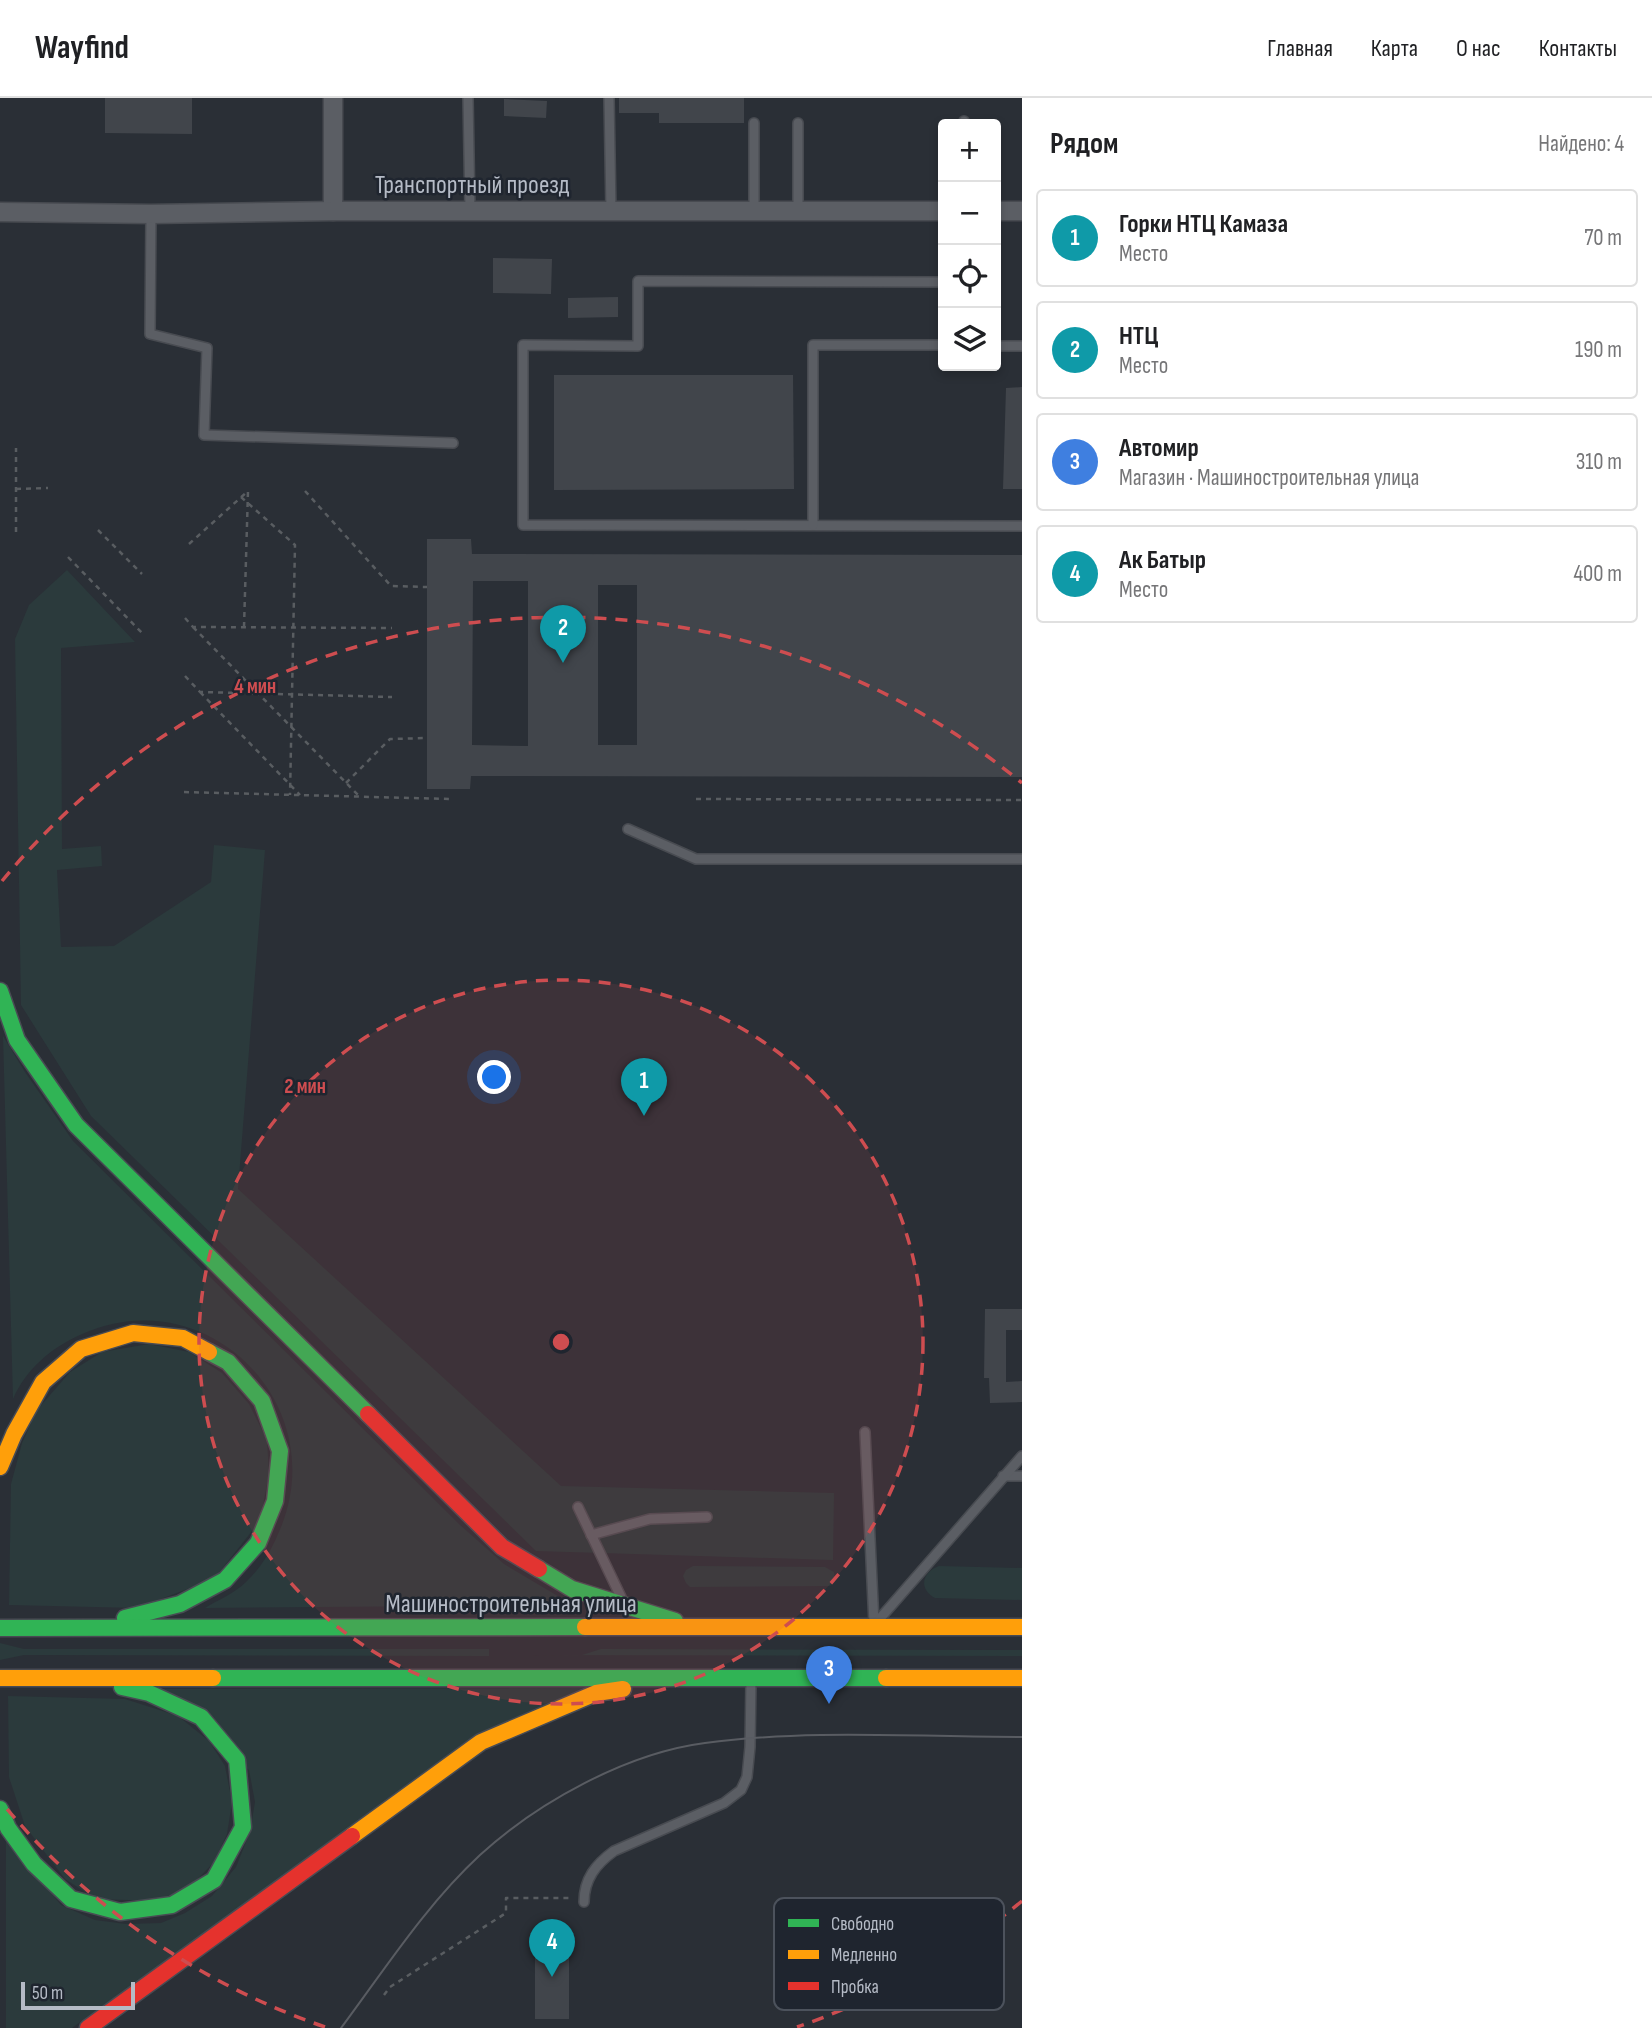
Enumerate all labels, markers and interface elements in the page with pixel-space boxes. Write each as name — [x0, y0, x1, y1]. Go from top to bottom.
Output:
text: Wayfind — [35, 28, 129, 68]
text: Главная — [1267, 34, 1333, 63]
text: Карта — [1371, 34, 1418, 63]
text: О нас — [1456, 34, 1501, 63]
text: Контакты — [1539, 34, 1617, 63]
map controls — [938, 119, 1001, 371]
button: + — [938, 119, 1001, 182]
text: Рядом — [1050, 126, 1118, 162]
text: Найдено: 4 — [1538, 130, 1624, 158]
street label: Транспортный проезд — [375, 170, 570, 201]
button: − — [938, 182, 1001, 245]
text: Горки НТЦ Камаза — [1119, 209, 1288, 240]
text: 1 — [1070, 224, 1080, 252]
text: 70 m — [1584, 224, 1622, 252]
text: Место — [1119, 240, 1168, 268]
button: locate — [938, 245, 1001, 308]
button: layers — [938, 308, 1001, 371]
text: НТЦ — [1119, 321, 1158, 352]
text: 2 — [1070, 336, 1080, 364]
text: 190 m — [1575, 336, 1622, 364]
text: Место — [1119, 352, 1168, 380]
text: Автомир — [1119, 433, 1199, 464]
text: 3 — [1070, 448, 1080, 476]
text: 310 m — [1576, 448, 1622, 476]
text: Магазин · Машиностроительная улица — [1119, 464, 1419, 492]
text: Ак Батыр — [1119, 545, 1206, 576]
text: 4 — [1070, 560, 1080, 588]
text: 400 m — [1573, 560, 1622, 588]
text: Место — [1119, 576, 1168, 604]
pin: 2 — [540, 605, 586, 663]
text: 4 мин — [234, 674, 276, 699]
pin: 1 — [621, 1058, 667, 1116]
your location — [477, 1060, 511, 1094]
text: 2 мин — [284, 1074, 326, 1099]
centre of rings — [549, 1330, 573, 1354]
street label: Машиностроительная улица — [385, 1589, 637, 1620]
pin: 3 — [806, 1646, 852, 1704]
legend — [774, 1898, 1004, 2010]
text: Свободно — [831, 1913, 894, 1936]
pin: 4 — [529, 1919, 575, 1977]
text: Медленно — [831, 1944, 897, 1967]
text: Пробка — [831, 1976, 879, 1999]
scale bar — [21, 1979, 135, 2011]
text: 50 m — [32, 1982, 63, 2005]

